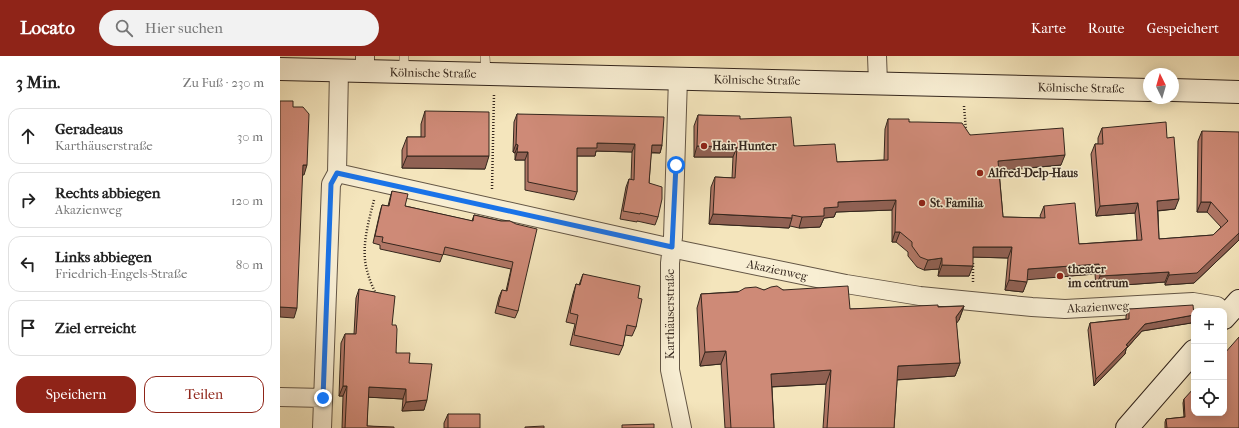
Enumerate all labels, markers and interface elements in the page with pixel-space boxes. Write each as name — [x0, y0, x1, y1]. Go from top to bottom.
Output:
search box — [99, 10, 379, 46]
text: Locato — [20, 17, 75, 39]
icon: search — [113, 17, 135, 39]
text: Hier suchen — [145, 19, 223, 37]
text: Karte — [1031, 20, 1066, 37]
text: Route — [1088, 20, 1125, 37]
text: Gespeichert — [1147, 20, 1219, 37]
street label: Kölnische Straße — [389, 65, 477, 81]
north arrow — [1143, 68, 1179, 104]
text: 3 Min. — [16, 72, 60, 92]
street label: Kölnische Straße — [713, 72, 801, 88]
text: Zu Fuß · 230 m — [183, 75, 264, 90]
street label: Kölnische Straße — [1037, 80, 1125, 96]
text: Geradeaus — [55, 120, 123, 138]
icon: ahead — [17, 125, 39, 147]
text: 30 m — [237, 129, 263, 144]
text: Karthäuserstraße — [55, 138, 153, 153]
place label: Hair Hunter — [712, 139, 778, 153]
marker: Hair Hunter — [699, 141, 709, 151]
route start — [667, 156, 685, 174]
place label: Alfred-Delp-Haus — [987, 166, 1078, 181]
marker: Alfred-Delp-Haus — [975, 168, 985, 178]
text: Rechts abbiegen — [55, 184, 160, 202]
icon: right — [17, 189, 39, 211]
text: 120 m — [231, 193, 263, 208]
place label: St. Familia — [930, 196, 984, 210]
marker: St. Familia — [917, 198, 927, 208]
text: Akazienweg — [55, 202, 122, 217]
text: Links abbiegen — [55, 248, 152, 266]
icon: left — [17, 253, 39, 275]
text: 80 m — [236, 257, 263, 272]
street label: Akazienweg — [744, 257, 809, 283]
place label: theater im centrum — [1067, 262, 1129, 290]
text: Friedrich-Engels-Straße — [55, 266, 187, 281]
street label: Karthäuserstraße — [663, 269, 677, 359]
marker: theater im centrum — [1055, 271, 1065, 281]
street label: Akazienweg — [1066, 298, 1130, 316]
map controls — [1191, 308, 1227, 416]
button: + — [1191, 308, 1227, 344]
icon: arrive — [17, 317, 39, 339]
text: Ziel erreicht — [55, 319, 136, 337]
button: − — [1191, 344, 1227, 380]
button: Speichern — [16, 376, 136, 413]
button: Teilen — [144, 376, 264, 413]
button: locate — [1191, 380, 1227, 416]
route end — [314, 389, 332, 407]

